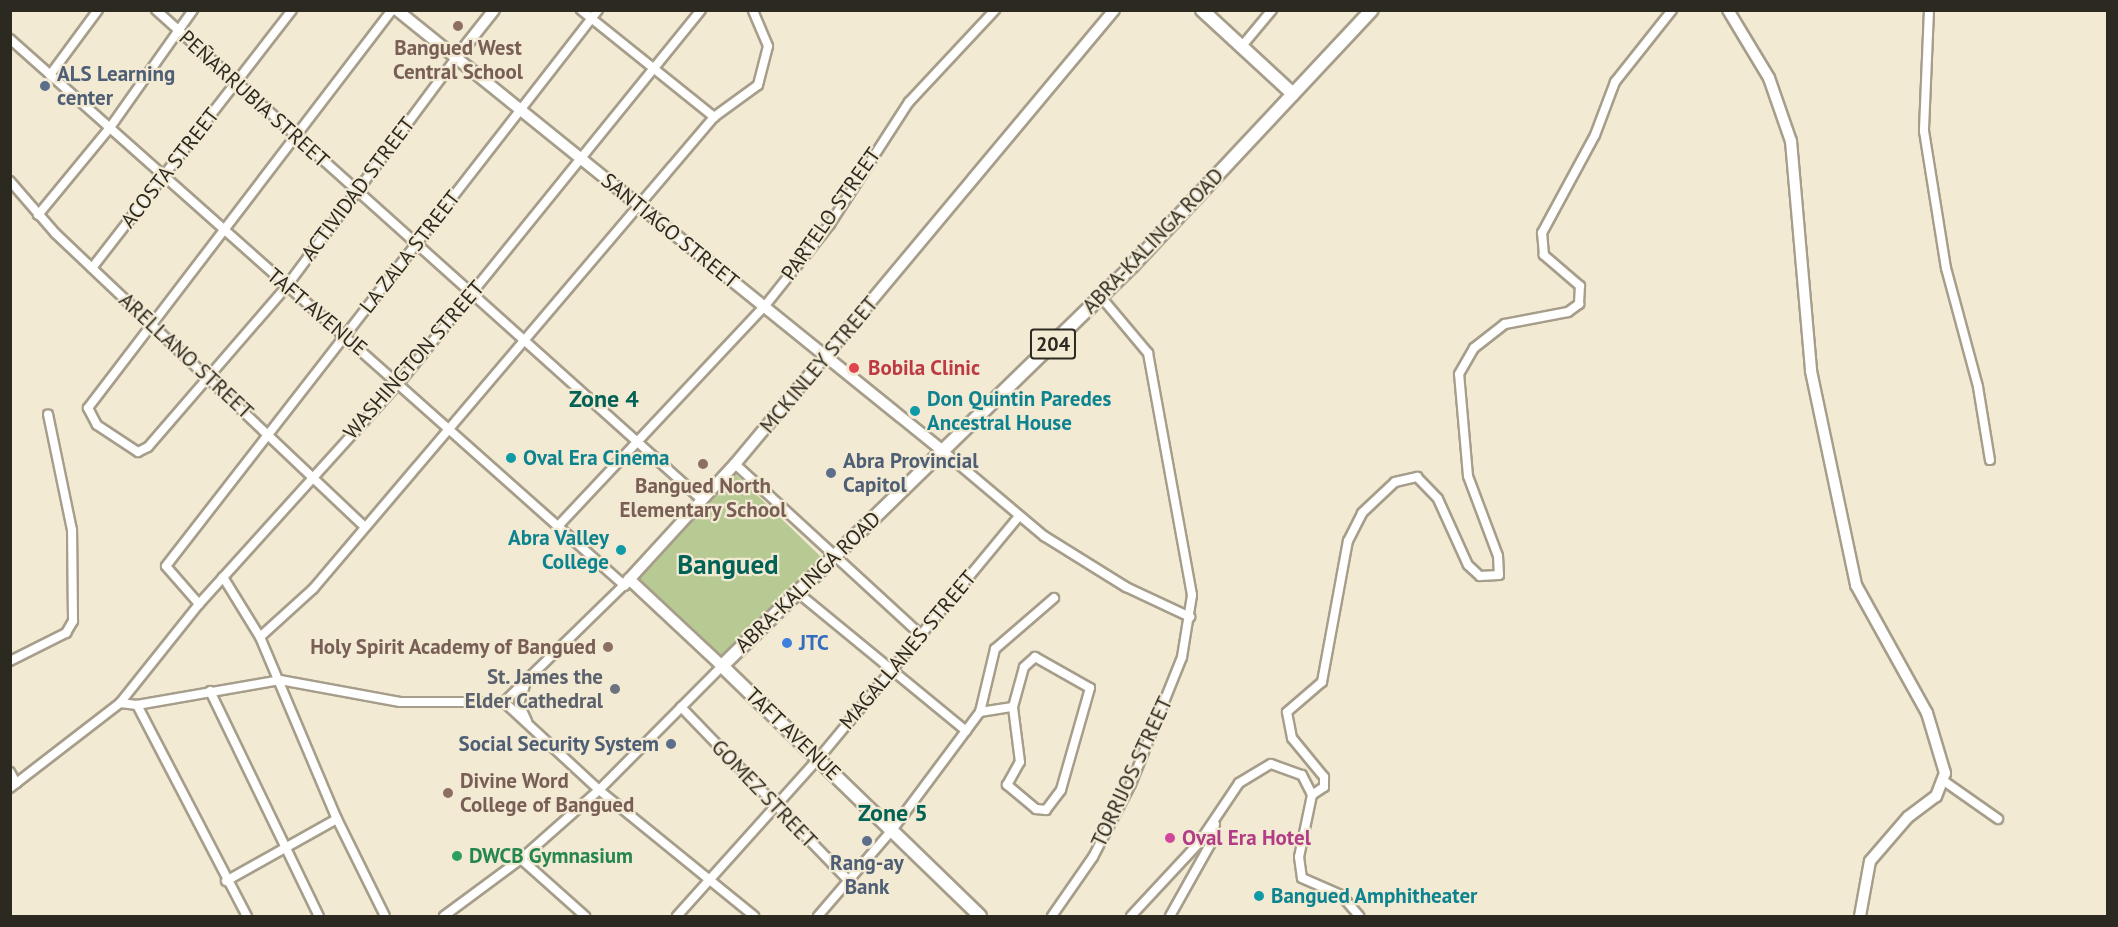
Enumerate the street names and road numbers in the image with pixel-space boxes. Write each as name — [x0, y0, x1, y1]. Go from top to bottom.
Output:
street label: PEÑARRUBIA STREET — [174, 25, 334, 173]
street label: ACOSTA STREET — [115, 103, 225, 233]
street label: ACTIVIDAD STREET — [296, 112, 420, 266]
street label: PARTELO STREET — [776, 143, 886, 285]
street label: ABRA-KALINGA ROAD — [1077, 163, 1229, 319]
street label: SANTIAGO STREET — [596, 168, 744, 294]
street label: LA ZALA STREET — [354, 185, 466, 319]
street label: TAFT AVENUE — [261, 262, 373, 362]
street label: WASHINGTON STREET — [338, 276, 490, 444]
street label: ARELLANO STREET — [114, 288, 258, 424]
street label: MCKINLEY STREET — [755, 292, 883, 438]
road number: 204 — [1029, 327, 1077, 361]
street label: ABRA-KALINGA ROAD — [730, 506, 886, 658]
street label: MAGALLANES STREET — [834, 566, 982, 734]
street label: TAFT AVENUE — [740, 682, 846, 786]
street label: TORRIJOS STREET — [1086, 693, 1178, 851]
street label: GOMEZ STREET — [706, 734, 822, 854]

